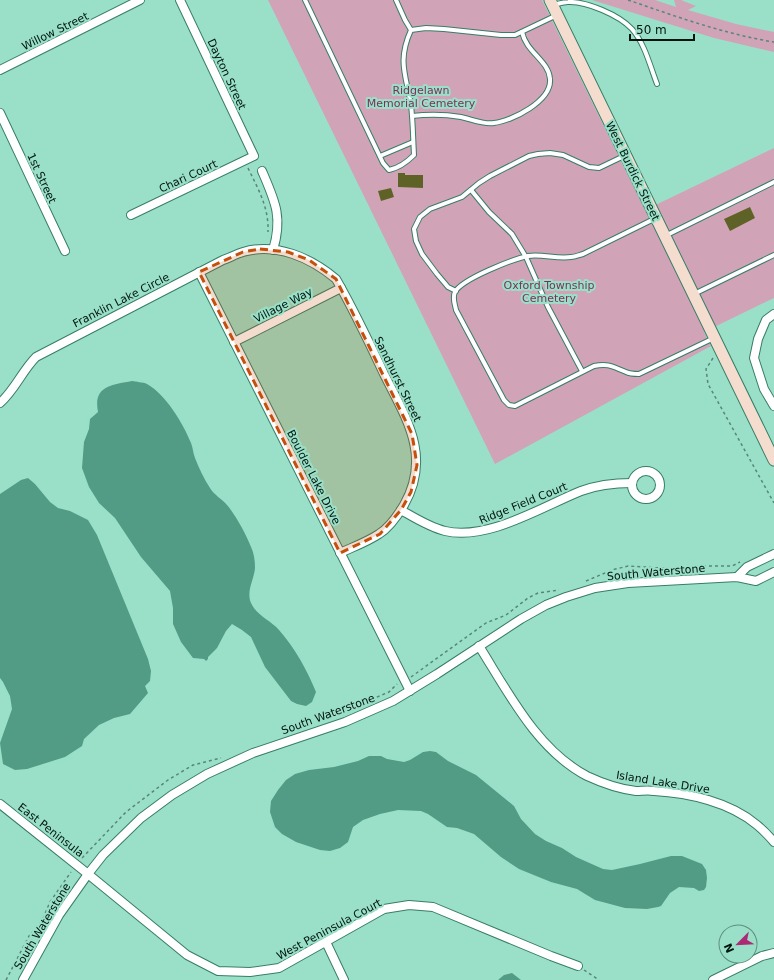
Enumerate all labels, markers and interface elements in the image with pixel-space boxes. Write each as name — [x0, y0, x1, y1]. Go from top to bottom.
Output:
street label: Willow Street — [20, 9, 91, 53]
scale bar — [630, 16, 694, 42]
text: 50 m — [636, 23, 667, 37]
street label: Dayton Street — [204, 37, 249, 112]
park label: Ridgelawn Memorial Cemetery — [367, 84, 476, 110]
street label: West Burdick Street — [603, 119, 663, 224]
street label: 1st Street — [24, 151, 59, 206]
street label: Chari Court — [157, 157, 220, 196]
street label: Franklin Lake Circle — [71, 270, 172, 330]
park label: Oxford Township Cemetery — [504, 279, 594, 305]
street label: Village Way — [252, 285, 315, 326]
street label: Sandhurst Street — [371, 335, 424, 425]
street label: Boulder Lake Drive — [284, 428, 343, 527]
street label: Ridge Field Court — [477, 480, 570, 527]
street label: South Waterstone — [606, 562, 706, 583]
street label: South Waterstone — [280, 691, 377, 737]
street label: Island Lake Drive — [615, 769, 711, 796]
street label: East Peninsula — [15, 801, 86, 860]
street label: South Waterstone — [11, 880, 73, 972]
street label: West Peninsula Court — [275, 896, 384, 963]
north arrow — [718, 924, 758, 964]
text: N — [722, 941, 737, 955]

